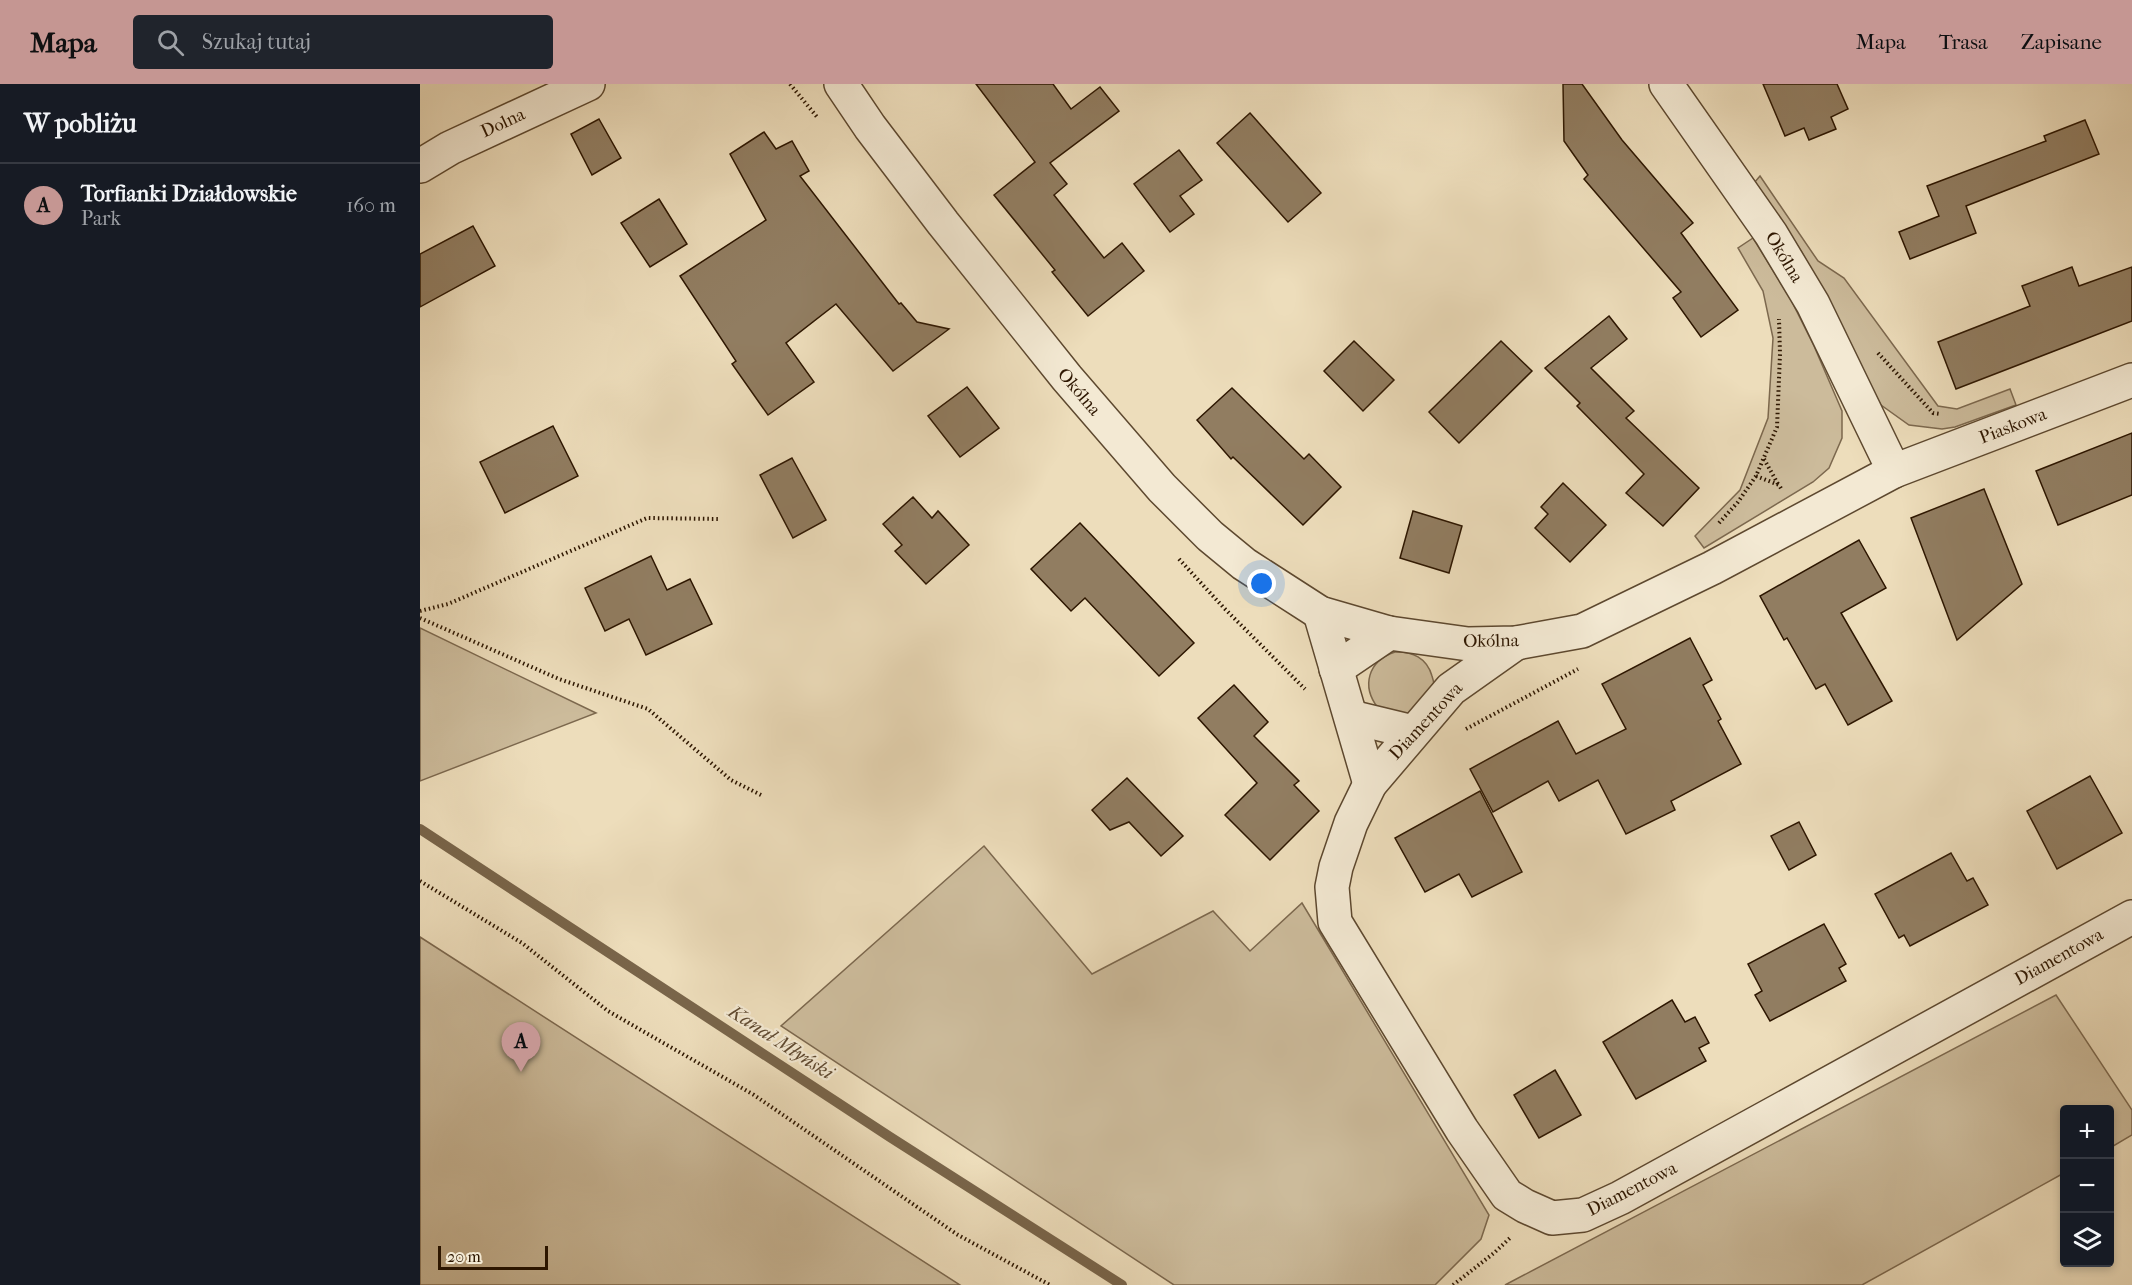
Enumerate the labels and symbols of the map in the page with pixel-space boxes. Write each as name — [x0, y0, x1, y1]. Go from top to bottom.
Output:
street label: Dolna — [477, 103, 529, 142]
street label: Okólna — [1761, 228, 1808, 287]
street label: Okólna — [1053, 364, 1105, 421]
street label: Piaskowa — [1976, 403, 2050, 448]
your location — [1247, 569, 1276, 598]
street label: Okólna — [1463, 630, 1520, 652]
street label: Diamentowa — [1385, 677, 1468, 764]
street label: Diamentowa — [2011, 924, 2108, 990]
water label: Kanał Młyński — [723, 998, 839, 1085]
pin: A — [502, 1022, 540, 1072]
street label: Diamentowa — [1583, 1157, 1681, 1221]
scale bar — [438, 1243, 548, 1270]

